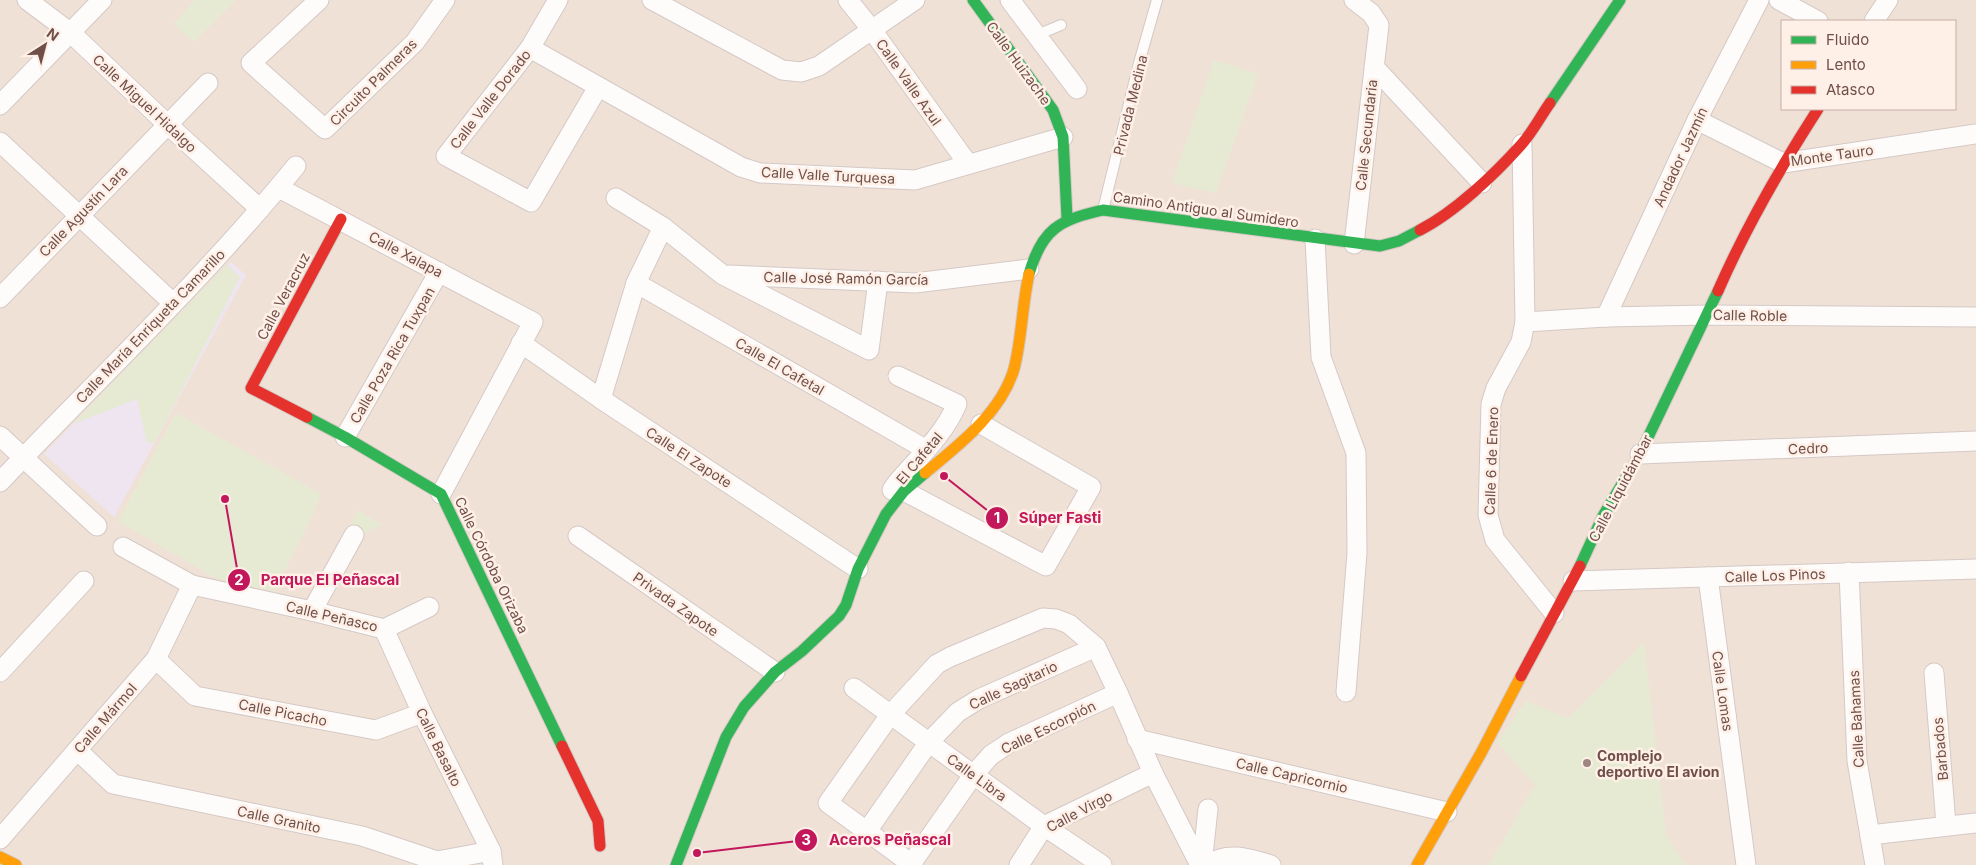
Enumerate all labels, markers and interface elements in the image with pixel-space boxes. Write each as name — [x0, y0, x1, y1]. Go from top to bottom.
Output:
street label: Calle Huizache — [983, 18, 1055, 108]
north arrow — [20, 20, 70, 70]
legend — [1781, 20, 1956, 110]
text: N — [44, 24, 62, 44]
text: Fluido — [1826, 30, 1869, 49]
street label: Circuito Palmeras — [326, 35, 420, 129]
street label: Calle Valle Azul — [873, 35, 945, 129]
street label: Calle Valle Dorado — [446, 46, 534, 152]
street label: Calle Miguel Hidalgo — [89, 50, 201, 156]
street label: Privada Medina — [1109, 53, 1151, 157]
text: Lento — [1826, 55, 1866, 74]
street label: Calle Secundaria — [1352, 78, 1380, 192]
text: Atasco — [1826, 80, 1875, 99]
street label: Andador Jazmín — [1649, 104, 1711, 210]
street label: Monte Tauro — [1789, 141, 1875, 169]
street label: Calle Agustín Lara — [35, 162, 131, 260]
street label: Calle Valle Turquesa — [761, 163, 895, 187]
street label: Camino Antiguo al Sumidero — [1112, 188, 1300, 230]
street label: Calle Xalapa — [366, 227, 446, 281]
street label: Calle María Enriqueta Camarillo — [72, 245, 228, 407]
street label: Calle Veracruz — [253, 249, 313, 343]
street label: Calle José Ramón García — [763, 268, 929, 288]
street label: Calle Poza Rica Tuxpan — [346, 284, 438, 426]
street label: Calle Roble — [1713, 306, 1787, 324]
street label: Calle El Cafetal — [733, 334, 827, 398]
street label: Calle 6 de Enero — [1481, 406, 1501, 516]
street label: Calle El Zapote — [643, 423, 735, 491]
street label: El Cafetal — [892, 429, 946, 487]
street label: Calle Liquidámbar — [1585, 431, 1655, 545]
street label: Cedro — [1788, 439, 1828, 457]
street label: Calle Córdoba Orizaba — [452, 494, 532, 636]
callout: Súper Fasti — [984, 503, 1112, 533]
text: 1 — [994, 508, 1000, 527]
text: Súper Fasti — [1019, 508, 1101, 527]
callout: Parque El Peñascal — [226, 565, 410, 595]
street label: Calle Los Pinos — [1724, 565, 1826, 585]
street label: Privada Zapote — [630, 568, 722, 640]
text: 2 — [234, 570, 244, 589]
text: Parque El Peñascal — [261, 570, 399, 589]
street label: Calle Peñasco — [284, 597, 380, 635]
street label: Calle Lomas — [1709, 650, 1737, 732]
street label: Calle Sagitario — [966, 657, 1060, 713]
street label: Calle Bahamas — [1845, 670, 1867, 768]
street label: Calle Mármol — [70, 680, 140, 756]
street label: Calle Picacho — [237, 695, 329, 729]
street label: Calle Escorpión — [998, 697, 1098, 757]
street label: Calle Basalto — [413, 705, 465, 789]
street label: Barbados — [1929, 717, 1951, 781]
place label: Complejo deportivo El avion — [1597, 747, 1720, 780]
street label: Calle Libra — [944, 750, 1010, 804]
street label: Calle Capricornio — [1234, 754, 1350, 796]
marker: Complejo deportivo El avion — [1581, 757, 1593, 769]
street label: Calle Virgo — [1043, 787, 1115, 835]
street label: Calle Granito — [236, 802, 322, 836]
callout: Aceros Peñascal — [794, 825, 961, 855]
text: 3 — [801, 830, 811, 849]
text: Aceros Peñascal — [829, 830, 951, 849]

